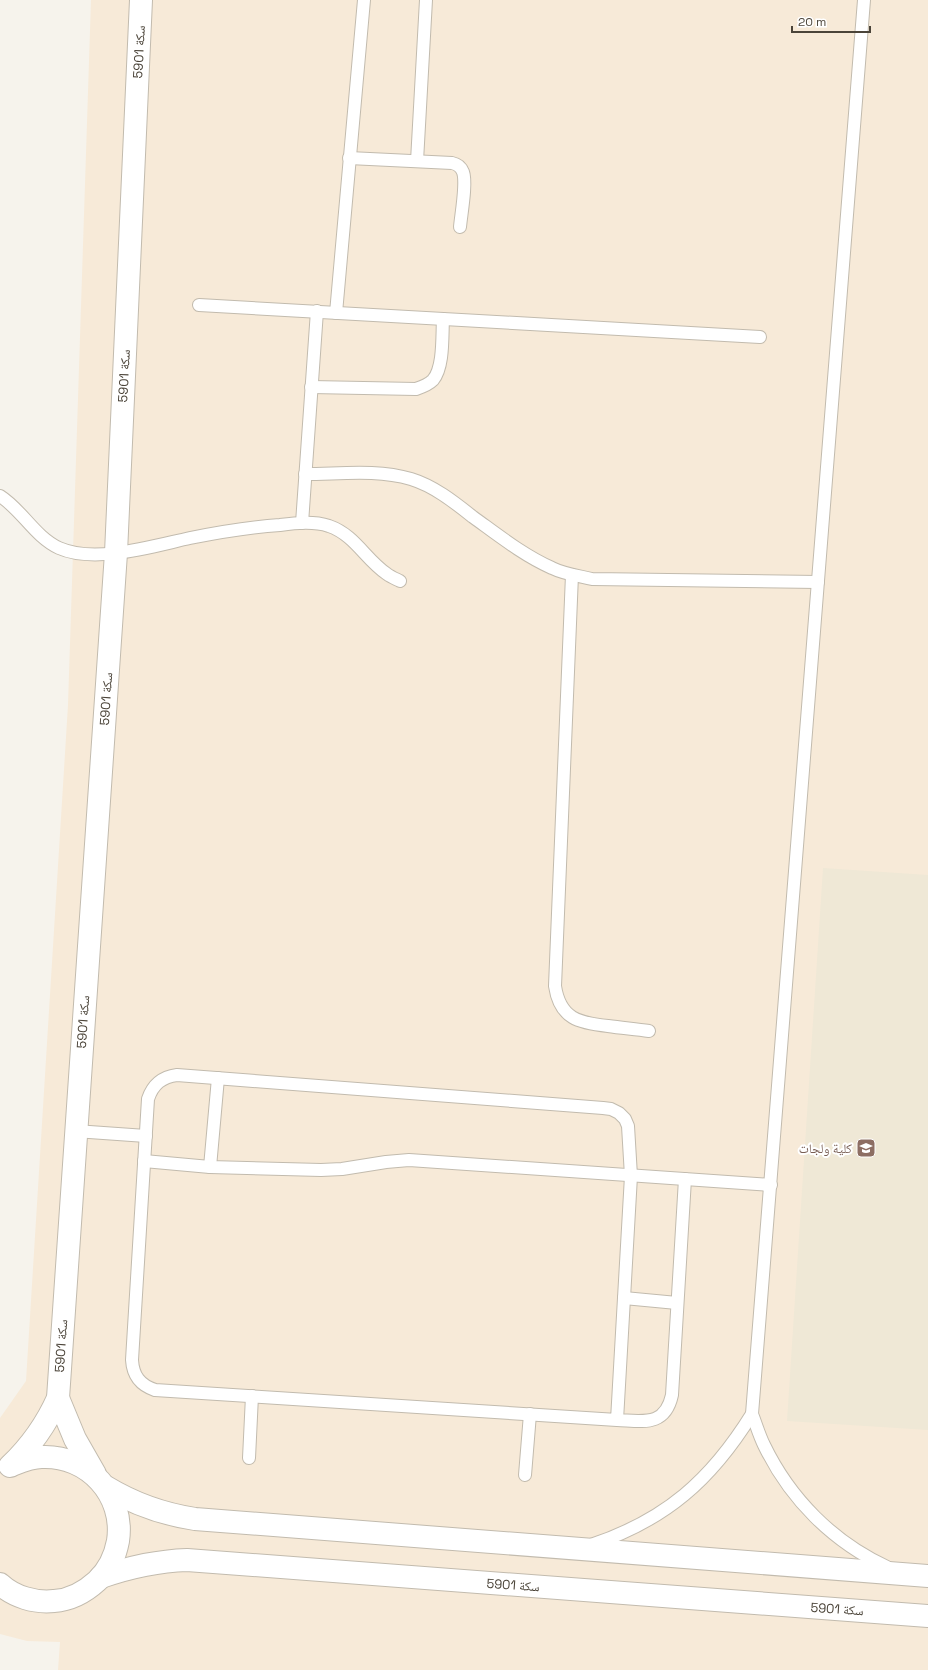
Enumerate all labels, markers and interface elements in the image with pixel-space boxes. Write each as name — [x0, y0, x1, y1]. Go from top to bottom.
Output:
scale bar — [792, 8, 870, 34]
text: 20 m — [798, 14, 826, 30]
street label: سكة 5901 — [129, 25, 149, 79]
street label: سكة 5901 — [114, 349, 134, 403]
street label: سكة 5901 — [96, 672, 116, 726]
street label: سكة 5901 — [73, 995, 93, 1049]
school or university icon: كلية ولجات — [855, 1137, 877, 1159]
place label: كلية ولجات — [799, 1140, 853, 1157]
street label: سكة 5901 — [51, 1319, 71, 1373]
street label: سكة 5901 — [486, 1575, 540, 1595]
street label: سكة 5901 — [810, 1599, 864, 1619]

